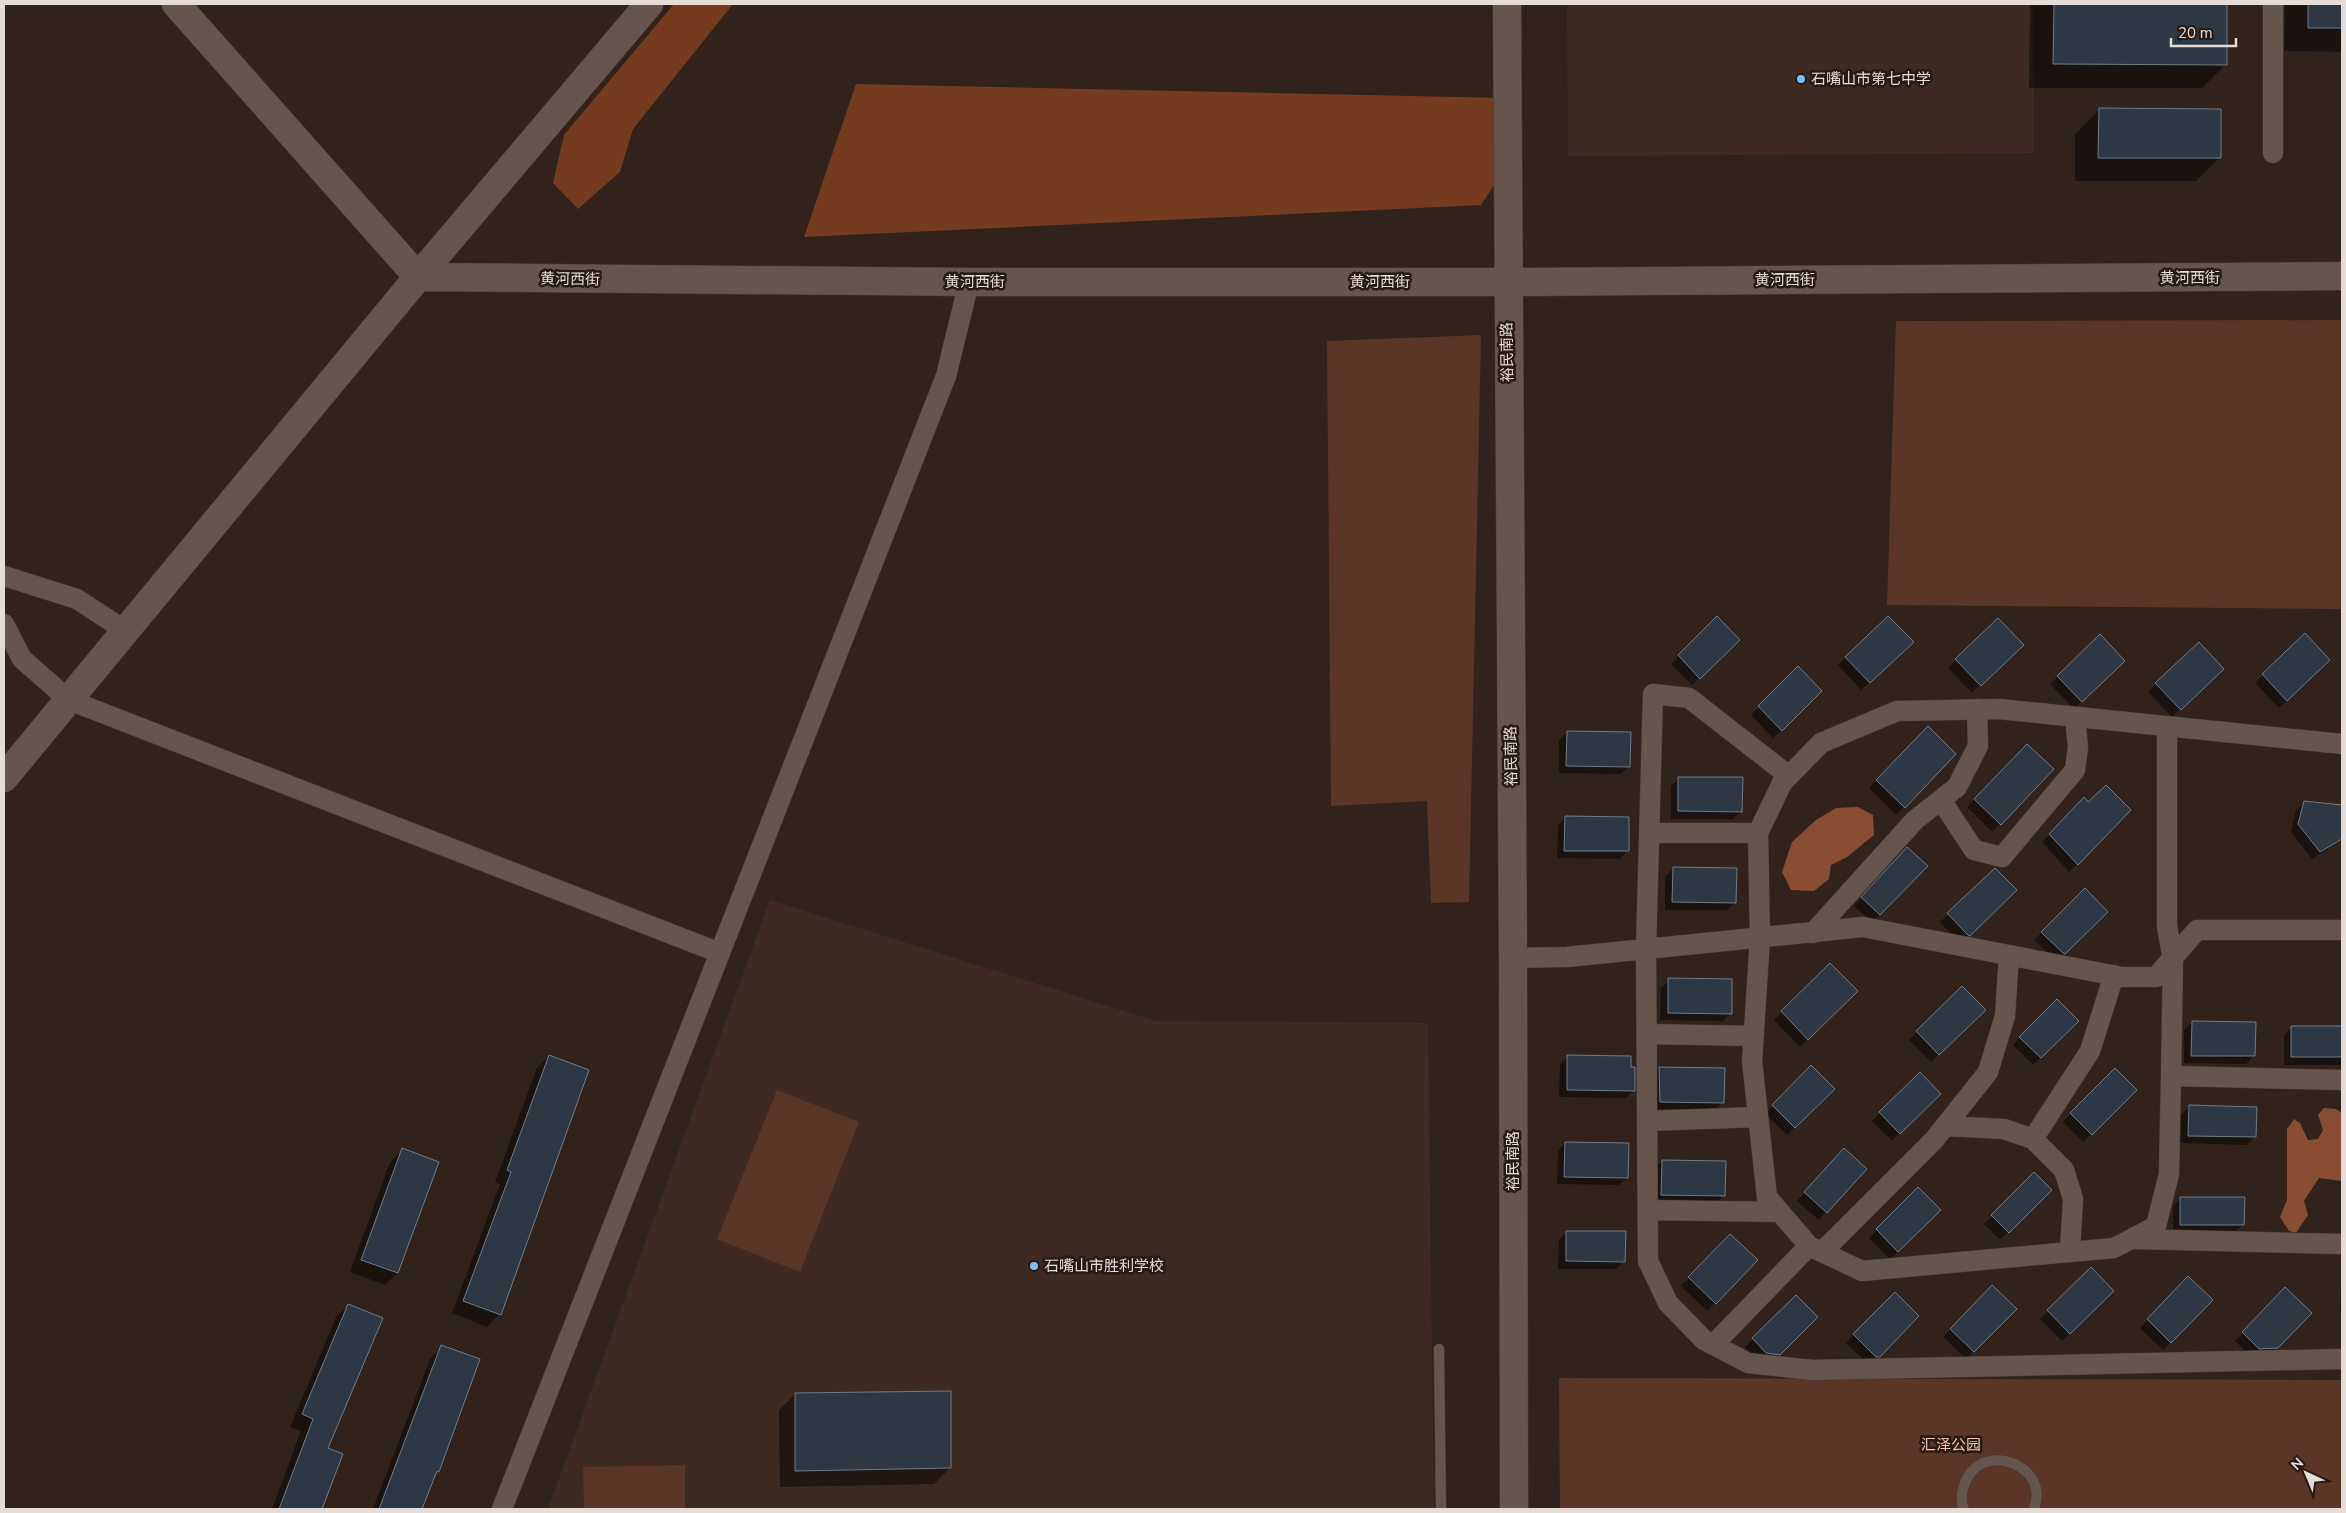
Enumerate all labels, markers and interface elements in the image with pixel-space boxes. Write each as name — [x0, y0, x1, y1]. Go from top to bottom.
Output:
scale bar — [2171, 15, 2236, 47]
text: 20 m — [2178, 23, 2213, 43]
place label: 石嘴山市第七中学 — [1811, 69, 1931, 89]
marker: 石嘴山市第七中学 — [1795, 73, 1807, 85]
street label: 黄河西街 — [540, 268, 600, 290]
street label: 黄河西街 — [2160, 268, 2220, 288]
street label: 黄河西街 — [1755, 270, 1815, 290]
street label: 黄河西街 — [945, 272, 1005, 292]
street label: 黄河西街 — [1350, 272, 1410, 292]
street label: 裕民南路 — [1496, 322, 1518, 382]
street label: 裕民南路 — [1500, 726, 1522, 786]
street label: 裕民南路 — [1503, 1131, 1523, 1191]
place label: 石嘴山市胜利学校 — [1044, 1256, 1164, 1276]
marker: 石嘴山市胜利学校 — [1028, 1260, 1040, 1272]
park label: 汇泽公园 — [1921, 1435, 1981, 1455]
north arrow — [2281, 1448, 2331, 1498]
text: N — [2287, 1454, 2308, 1474]

